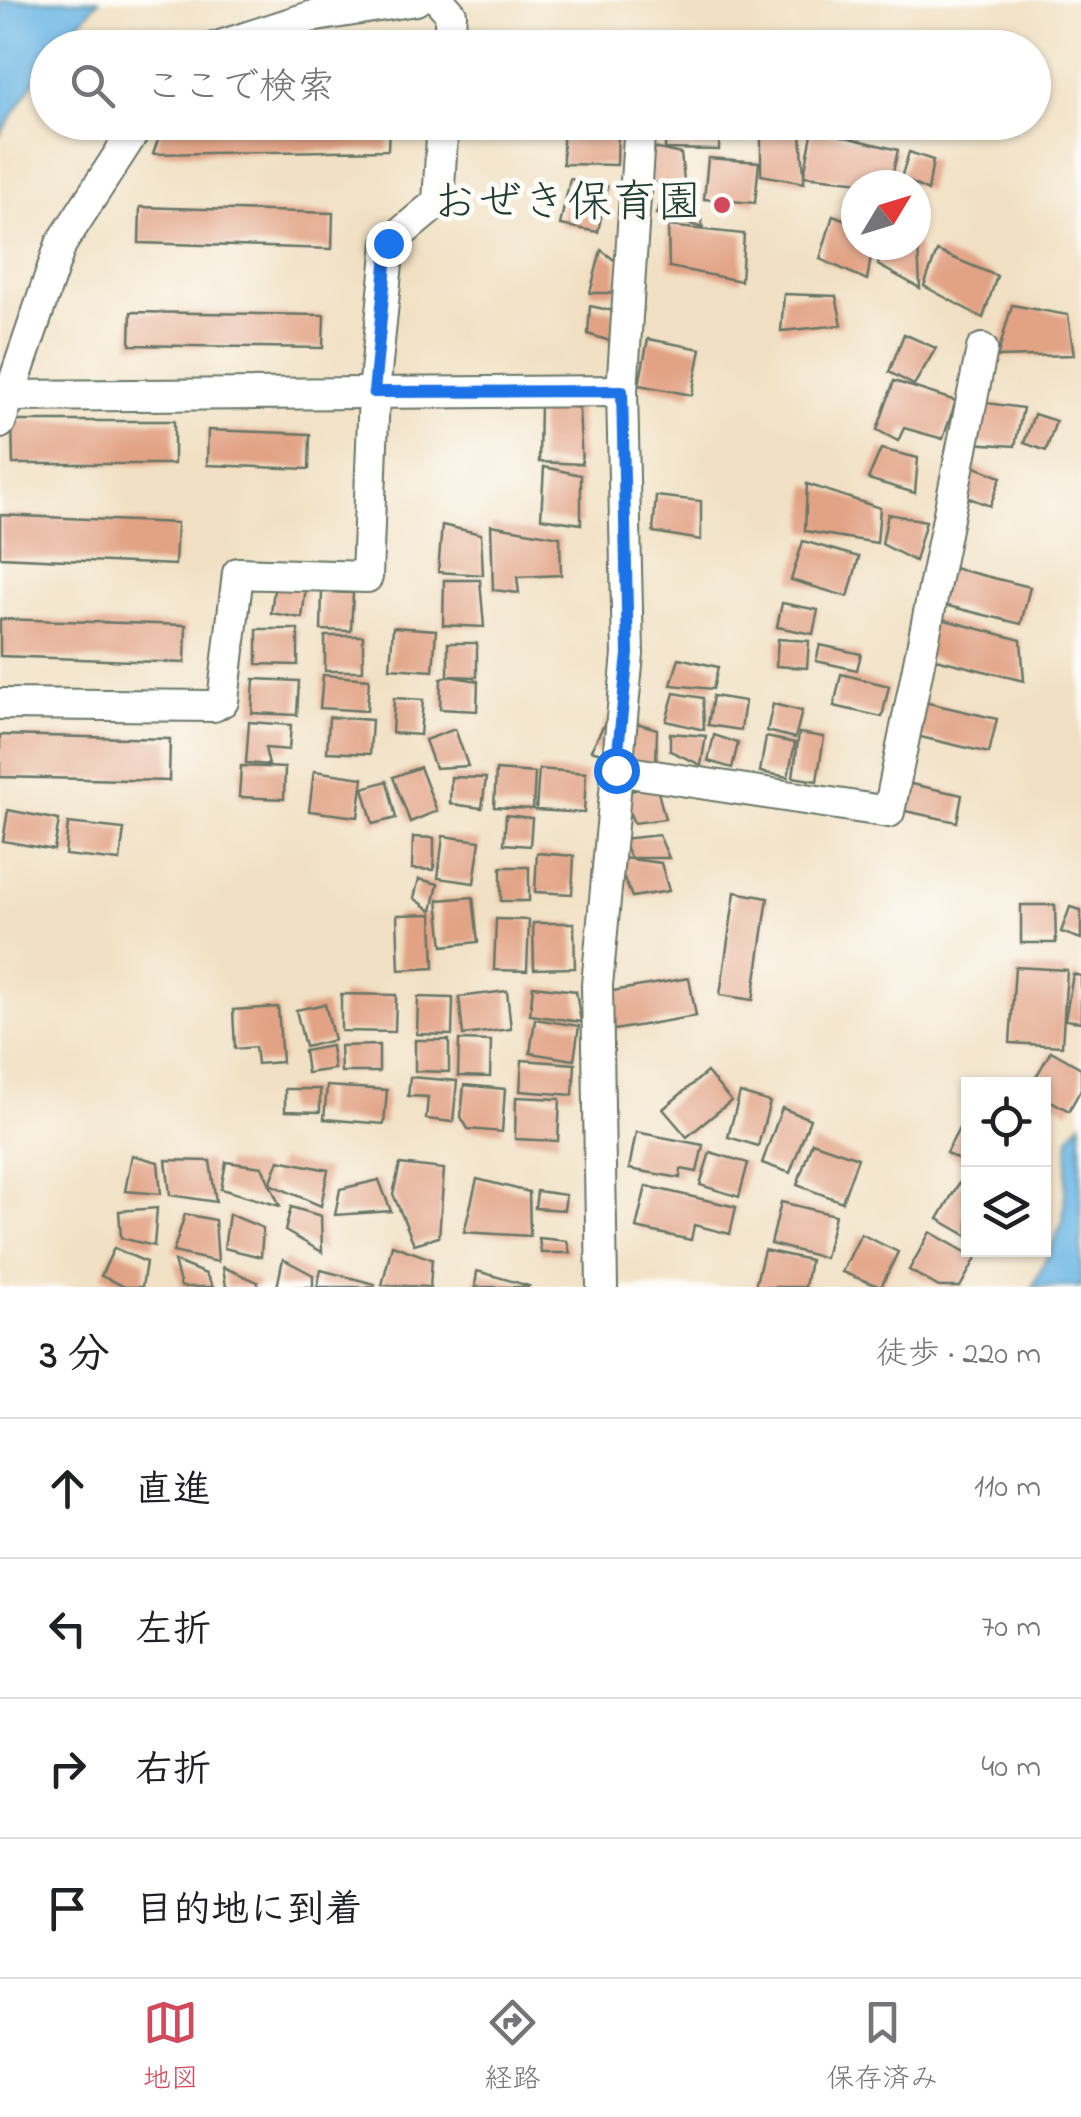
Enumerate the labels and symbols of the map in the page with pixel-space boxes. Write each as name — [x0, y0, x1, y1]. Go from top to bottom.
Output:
north arrow — [841, 170, 931, 260]
place label: おぜき保育園 — [432, 172, 702, 238]
marker: おぜき保育園 — [711, 194, 733, 216]
route end — [366, 221, 412, 267]
route start — [594, 748, 640, 794]

